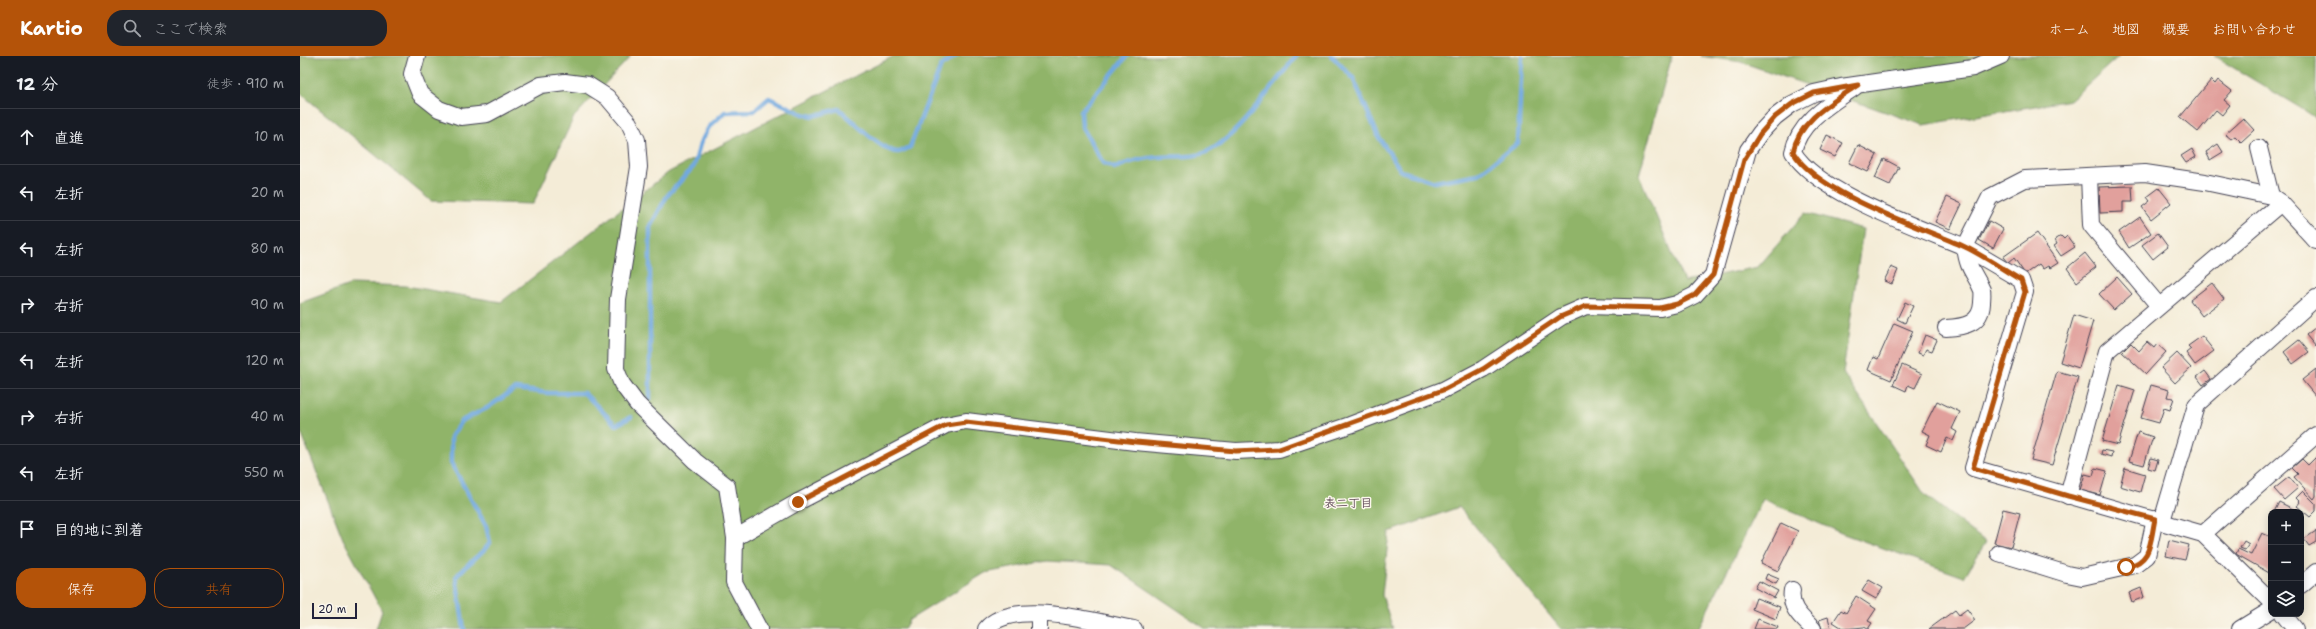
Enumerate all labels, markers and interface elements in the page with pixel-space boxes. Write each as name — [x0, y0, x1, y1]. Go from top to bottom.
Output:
search box — [107, 10, 387, 46]
text: Kartio — [20, 16, 83, 41]
icon: search — [121, 17, 143, 39]
text: ここで検索 — [153, 19, 228, 39]
text: ホーム — [2049, 20, 2090, 38]
text: 地図 — [2112, 20, 2140, 38]
text: 概要 — [2162, 20, 2190, 38]
text: お問い合わせ — [2212, 20, 2296, 38]
text: 12 分 — [16, 73, 58, 95]
text: 徒歩 · 910 m — [207, 75, 284, 92]
icon: ahead — [16, 126, 38, 148]
text: 直進 — [54, 128, 84, 148]
text: 10 m — [254, 128, 284, 145]
icon: left — [16, 182, 38, 204]
text: 左折 — [54, 184, 84, 204]
text: 20 m — [251, 184, 284, 201]
icon: left — [16, 238, 38, 260]
text: 左折 — [54, 240, 84, 260]
text: 80 m — [250, 240, 284, 257]
icon: right — [16, 294, 38, 316]
text: 右折 — [54, 296, 84, 316]
text: 90 m — [250, 296, 284, 313]
icon: left — [16, 350, 38, 372]
text: 左折 — [54, 352, 84, 372]
text: 120 m — [246, 352, 284, 369]
icon: right — [16, 406, 38, 428]
text: 右折 — [54, 408, 84, 428]
text: 40 m — [250, 408, 284, 425]
icon: left — [16, 462, 38, 484]
text: 左折 — [54, 464, 84, 484]
text: 550 m — [244, 464, 284, 481]
route end — [789, 493, 807, 511]
district label: 表二丁目 — [1324, 495, 1372, 511]
map controls — [2268, 509, 2304, 617]
button: + — [2268, 509, 2304, 545]
icon: arrive — [16, 518, 38, 540]
text: 目的地に到着 — [54, 520, 144, 540]
button: − — [2268, 545, 2304, 581]
route start — [2117, 558, 2135, 576]
button: 保存 — [16, 568, 146, 608]
button: 共有 — [154, 568, 284, 608]
button: layers — [2268, 581, 2304, 617]
scale bar — [312, 601, 357, 620]
text: 20 m — [318, 602, 346, 617]

